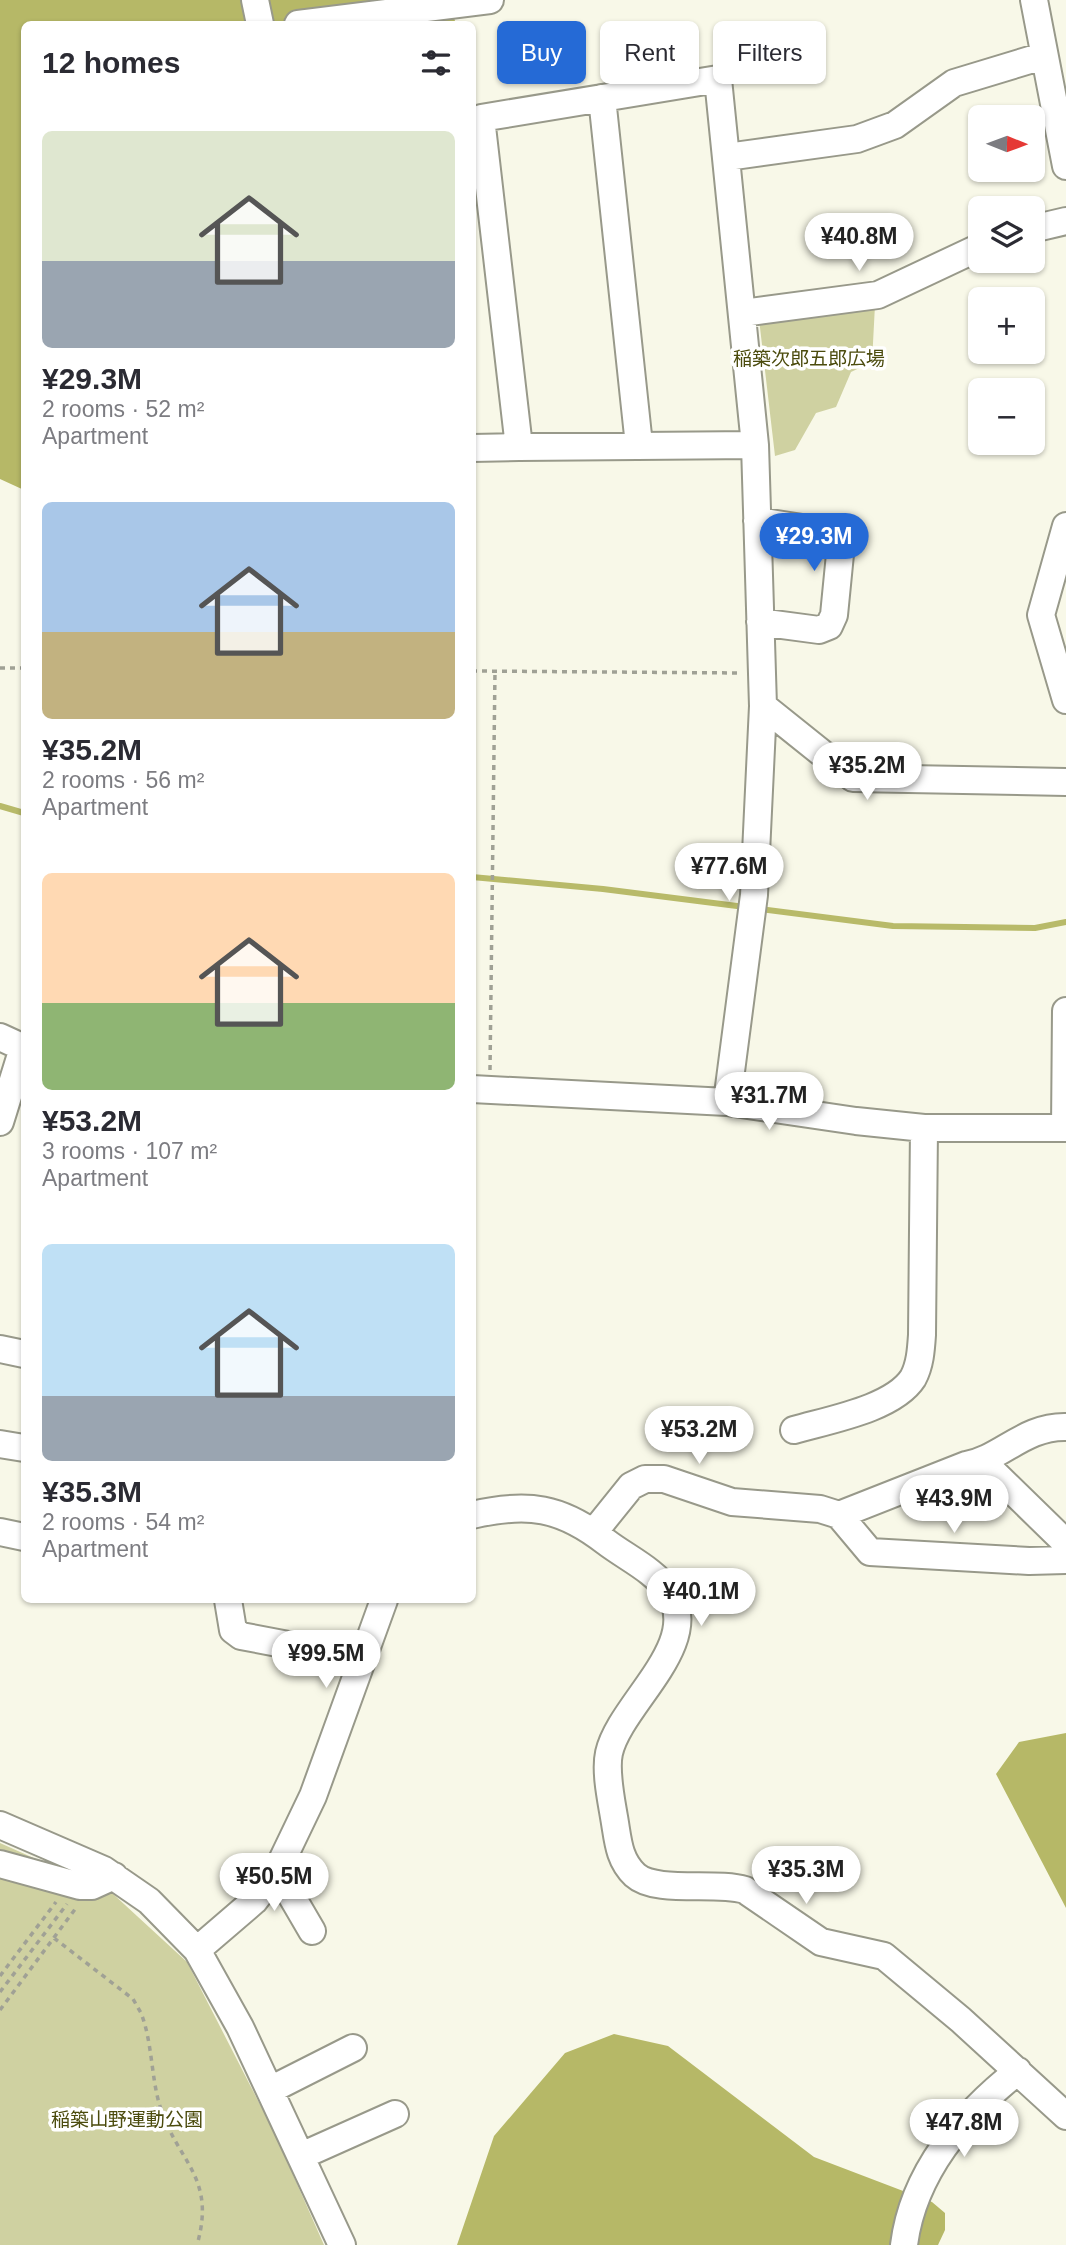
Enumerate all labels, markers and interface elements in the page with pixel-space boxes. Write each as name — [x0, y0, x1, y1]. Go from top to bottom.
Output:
chip: Buy — [497, 21, 586, 84]
chip: Rent — [600, 21, 699, 84]
chip: Filters — [713, 21, 826, 84]
icon: filters — [417, 44, 455, 82]
text: 12 homes — [42, 46, 180, 79]
north arrow — [968, 105, 1045, 182]
map controls — [968, 105, 1045, 455]
icon: home — [186, 177, 312, 303]
button: layers — [968, 196, 1045, 273]
pin: ¥40.8M — [802, 214, 916, 273]
text: ¥40.8M — [821, 223, 897, 249]
button: + — [968, 287, 1045, 364]
park label: 稲築次郎五郎広場 — [733, 348, 885, 369]
text: ¥29.3M — [42, 362, 142, 395]
button: − — [968, 378, 1045, 455]
text: 2 rooms · 52 m² — [42, 396, 204, 422]
text: Apartment — [42, 423, 148, 449]
pin: ¥29.3M — [757, 514, 871, 573]
text: ¥29.3M — [776, 523, 852, 549]
icon: home — [186, 548, 312, 674]
text: ¥35.2M — [42, 733, 142, 766]
pin: ¥35.2M — [810, 742, 924, 802]
text: ¥35.2M — [829, 752, 905, 778]
text: 2 rooms · 56 m² — [42, 767, 204, 793]
text: Apartment — [42, 794, 148, 820]
pin: ¥77.6M — [672, 844, 786, 903]
text: ¥77.6M — [691, 853, 767, 879]
icon: home — [186, 919, 312, 1045]
pin: ¥31.7M — [712, 1072, 826, 1132]
text: ¥31.7M — [731, 1082, 807, 1108]
text: ¥53.2M — [42, 1104, 142, 1137]
text: 3 rooms · 107 m² — [42, 1138, 217, 1164]
text: Apartment — [42, 1165, 148, 1191]
icon: home — [186, 1290, 312, 1416]
pin: ¥53.2M — [642, 1406, 756, 1466]
text: ¥53.2M — [661, 1416, 737, 1442]
text: ¥35.3M — [42, 1475, 142, 1508]
pin: ¥43.9M — [897, 1476, 1011, 1535]
text: ¥43.9M — [916, 1485, 992, 1511]
text: 2 rooms · 54 m² — [42, 1509, 204, 1535]
text: Apartment — [42, 1536, 148, 1562]
pin: ¥40.1M — [644, 1568, 758, 1628]
text: ¥40.1M — [663, 1578, 739, 1604]
pin: ¥99.5M — [269, 1630, 383, 1690]
text: ¥99.5M — [288, 1640, 364, 1666]
pin: ¥35.3M — [749, 1846, 863, 1906]
pin: ¥50.5M — [217, 1854, 331, 1913]
text: ¥35.3M — [768, 1856, 844, 1882]
text: ¥50.5M — [236, 1863, 312, 1889]
pin: ¥47.8M — [907, 2100, 1021, 2159]
park label: 稲築山野運動公園 — [51, 2109, 203, 2130]
text: ¥47.8M — [926, 2109, 1002, 2135]

